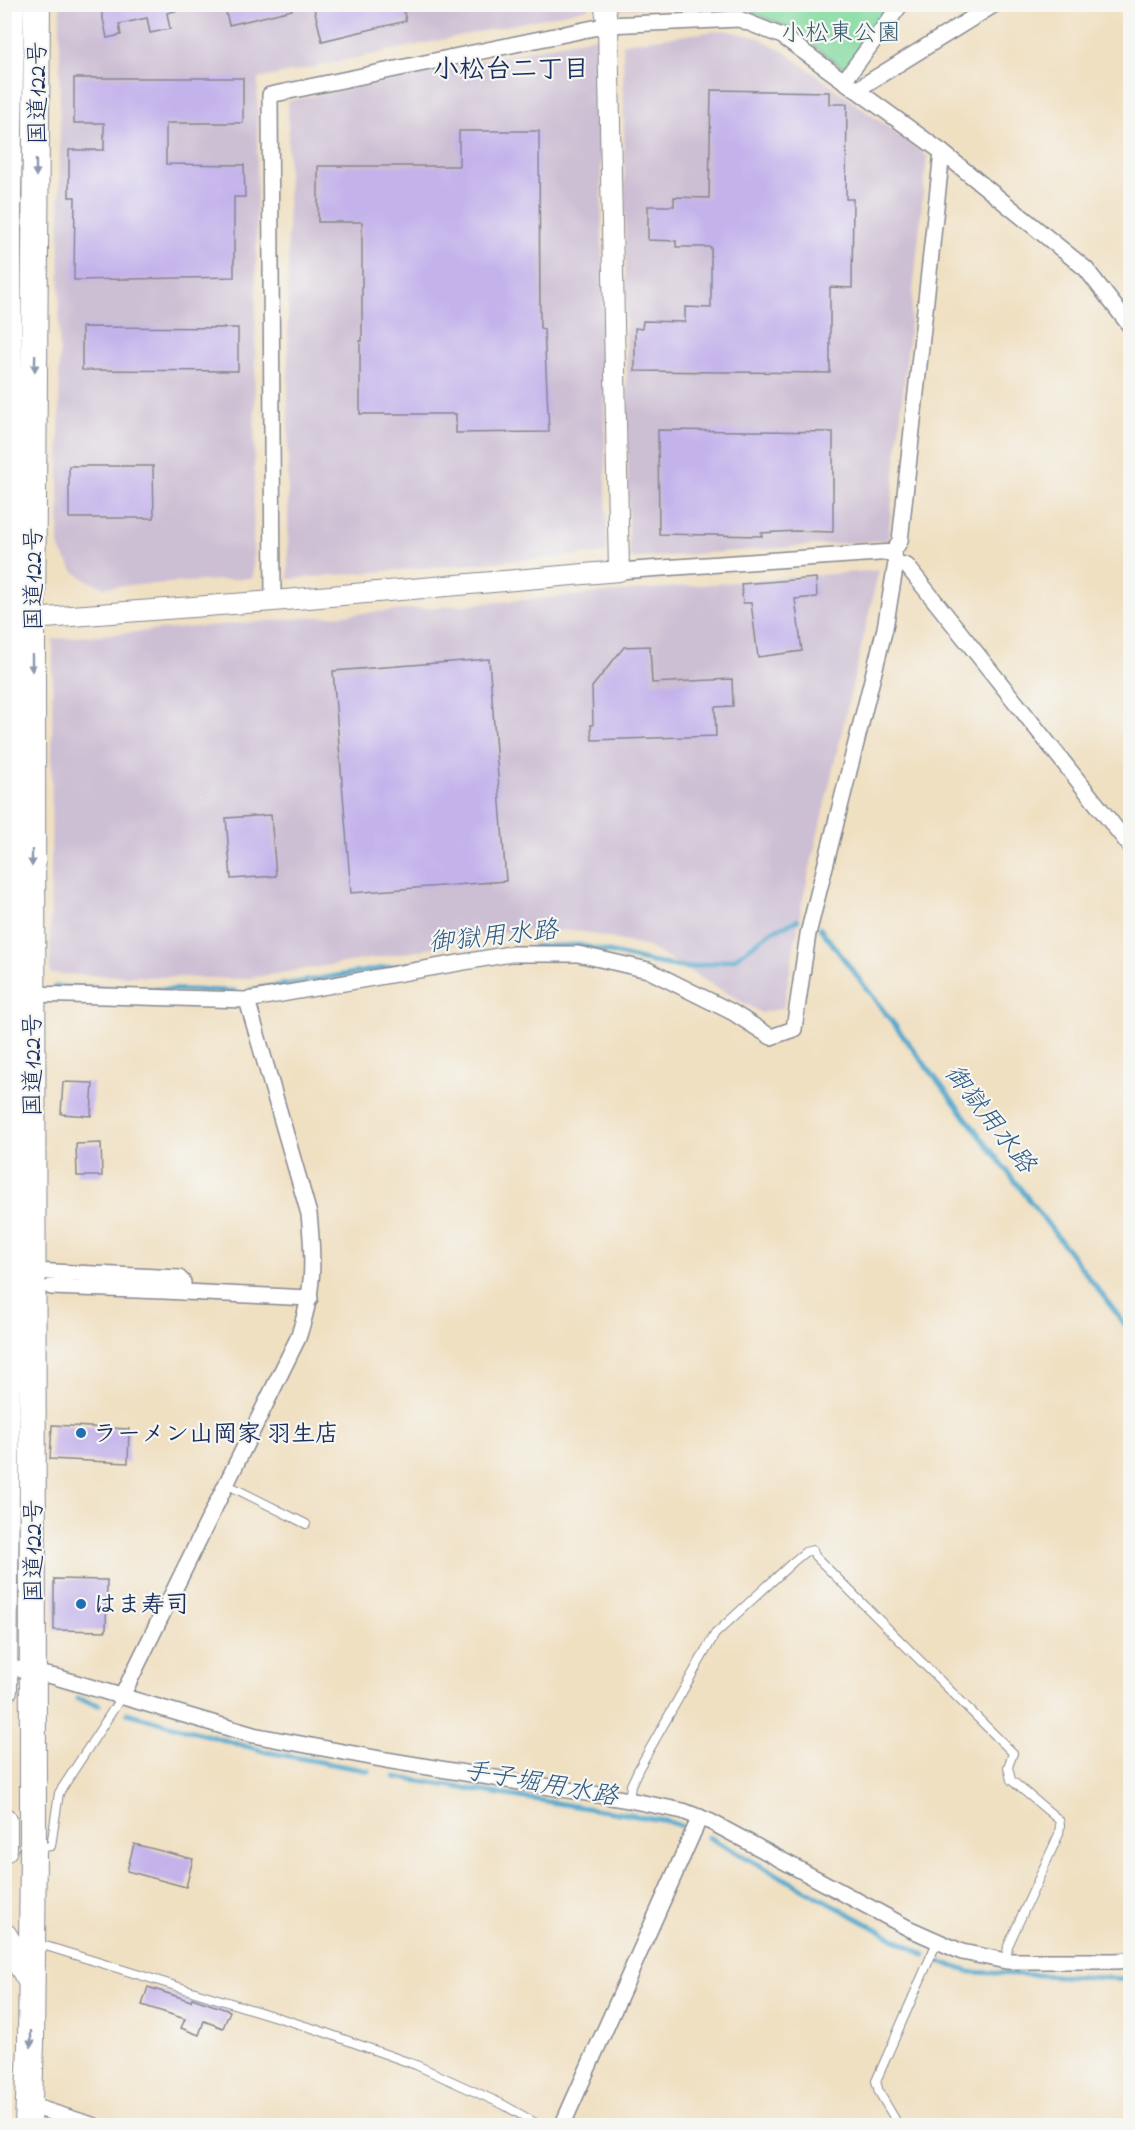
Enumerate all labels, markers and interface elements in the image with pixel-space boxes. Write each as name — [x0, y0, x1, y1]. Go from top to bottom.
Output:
park label: 小松東公園 — [781, 17, 901, 52]
street label: 国道122号 — [22, 41, 57, 145]
district label: 小松台二丁目 — [433, 52, 589, 90]
one-way arrow — [32, 158, 41, 177]
one-way arrow — [30, 353, 40, 372]
street label: 国道122号 — [18, 527, 53, 631]
one-way arrow — [27, 653, 37, 672]
one-way arrow — [27, 848, 37, 867]
water label: 御獄用水路 — [427, 912, 562, 964]
street label: 国道122号 — [17, 1013, 52, 1117]
water label: 御獄用水路 — [934, 1057, 1045, 1184]
place label: ラーメン山岡家 羽生店 — [93, 1418, 339, 1453]
marker: ラーメン山岡家 羽生店 — [74, 1426, 88, 1440]
street label: 国道122号 — [18, 1499, 53, 1603]
place label: はま寿司 — [93, 1589, 189, 1624]
marker: はま寿司 — [74, 1597, 88, 1611]
water label: 手子堀用水路 — [460, 1753, 623, 1818]
one-way arrow — [26, 2029, 36, 2048]

